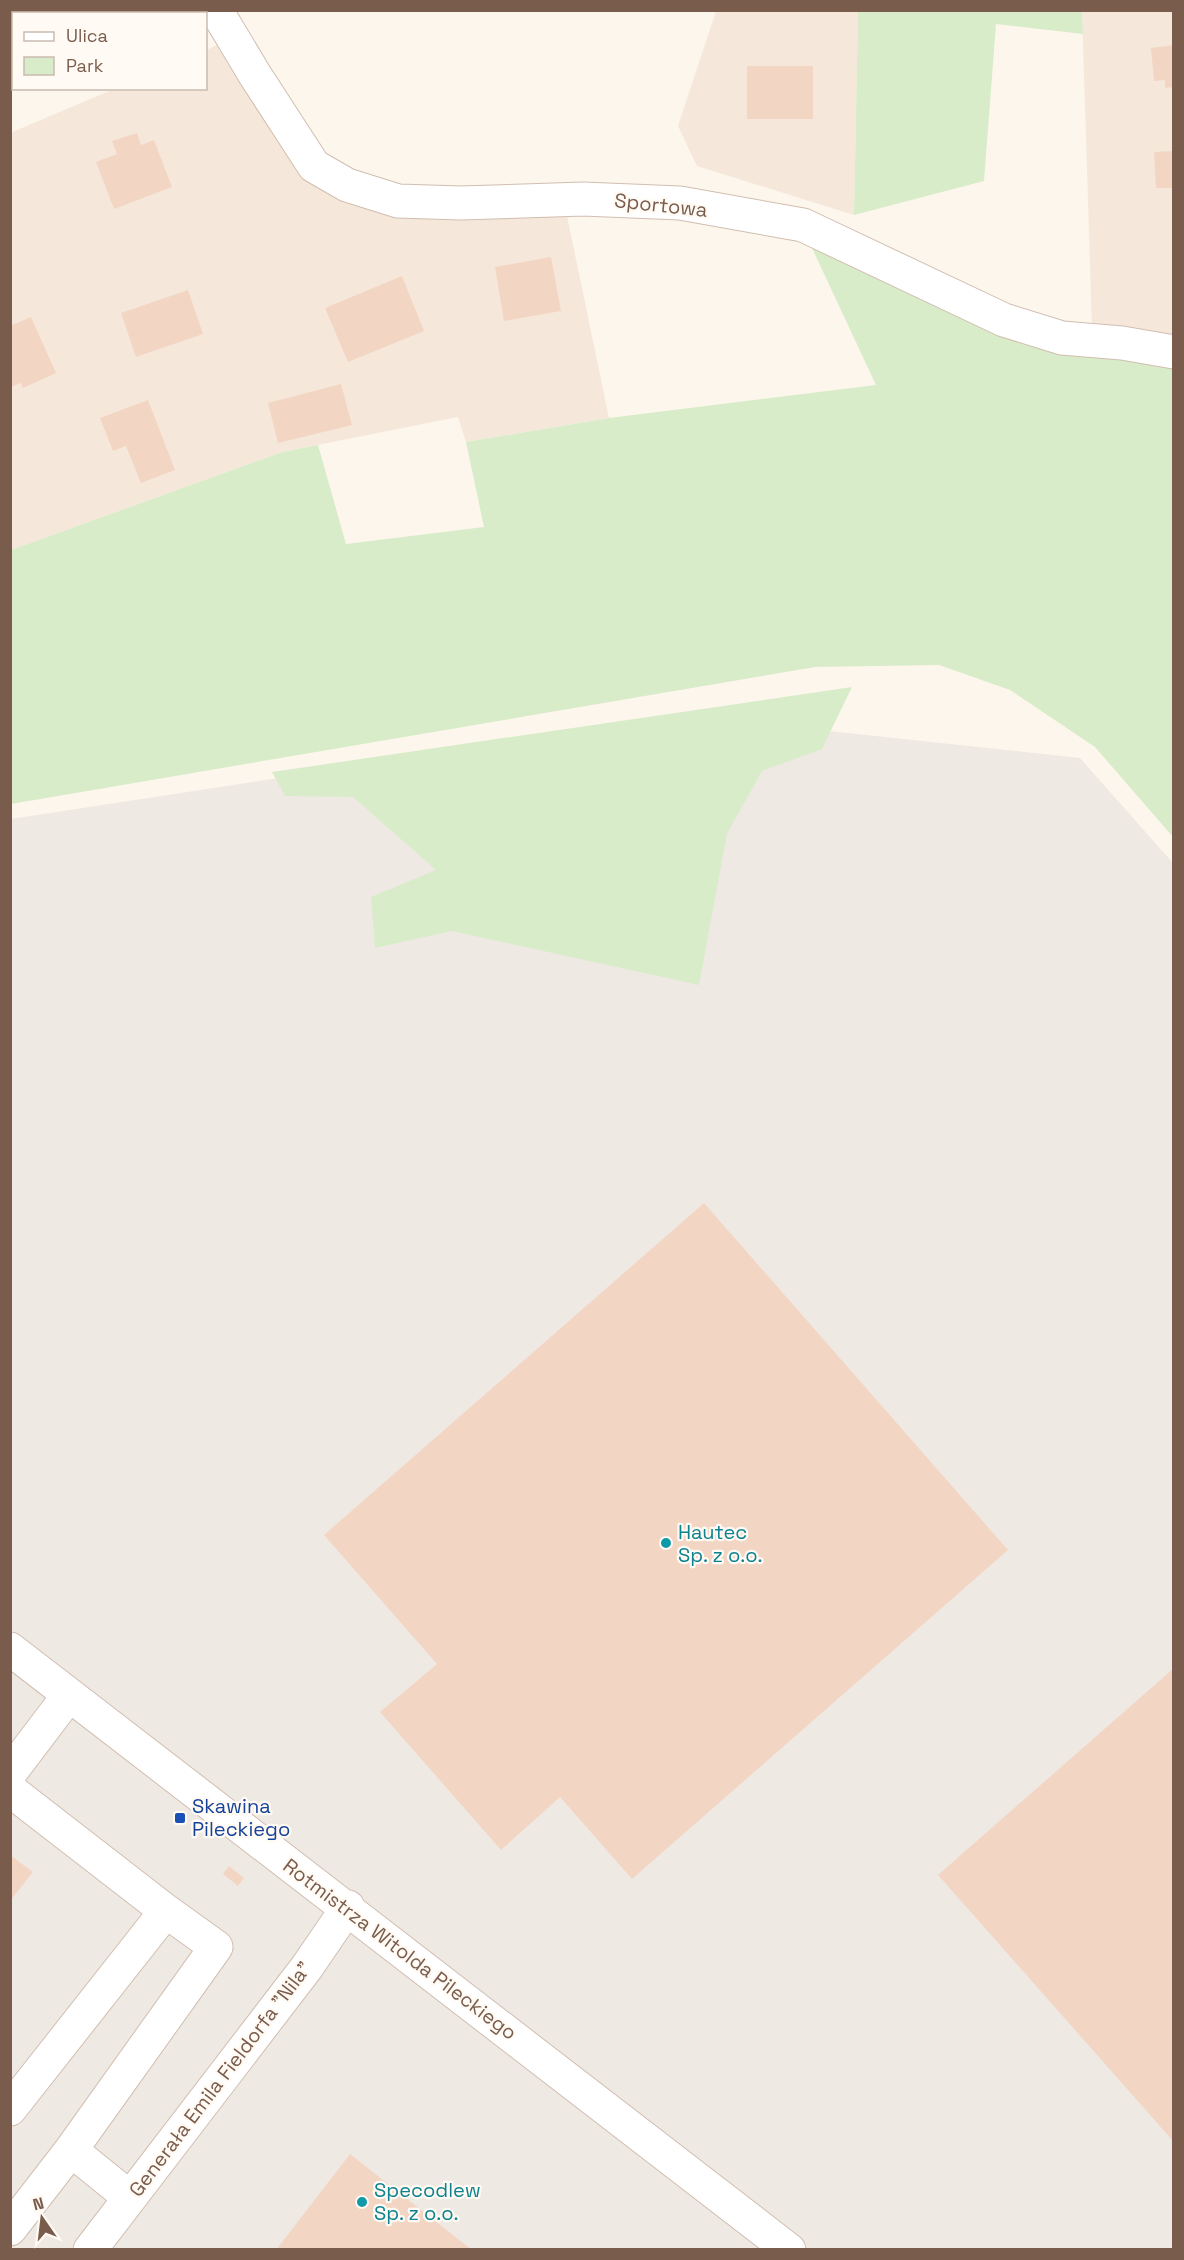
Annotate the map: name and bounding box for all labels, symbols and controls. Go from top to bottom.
legend [12,12,207,90]
text: Ulica [66,24,108,47]
text: Park [66,54,104,77]
street label: Sportowa [613,187,709,223]
place label: Hautec Sp. z o.o. [678,1519,763,1568]
marker: Hautec Sp. z o.o. [659,1536,673,1550]
place label: Skawina Pileckiego [192,1793,290,1842]
marker: Skawina Pileckiego [173,1811,187,1825]
street label: Rotmistrza Witolda Pileckiego [278,1853,522,2045]
street label: Generała Emila Fieldorfa "Nila" [123,1956,317,2202]
place label: Specodlew Sp. z o.o. [374,2177,481,2226]
north arrow [12,2188,72,2248]
text: N [31,2192,46,2215]
marker: Specodlew Sp. z o.o. [355,2195,369,2209]

